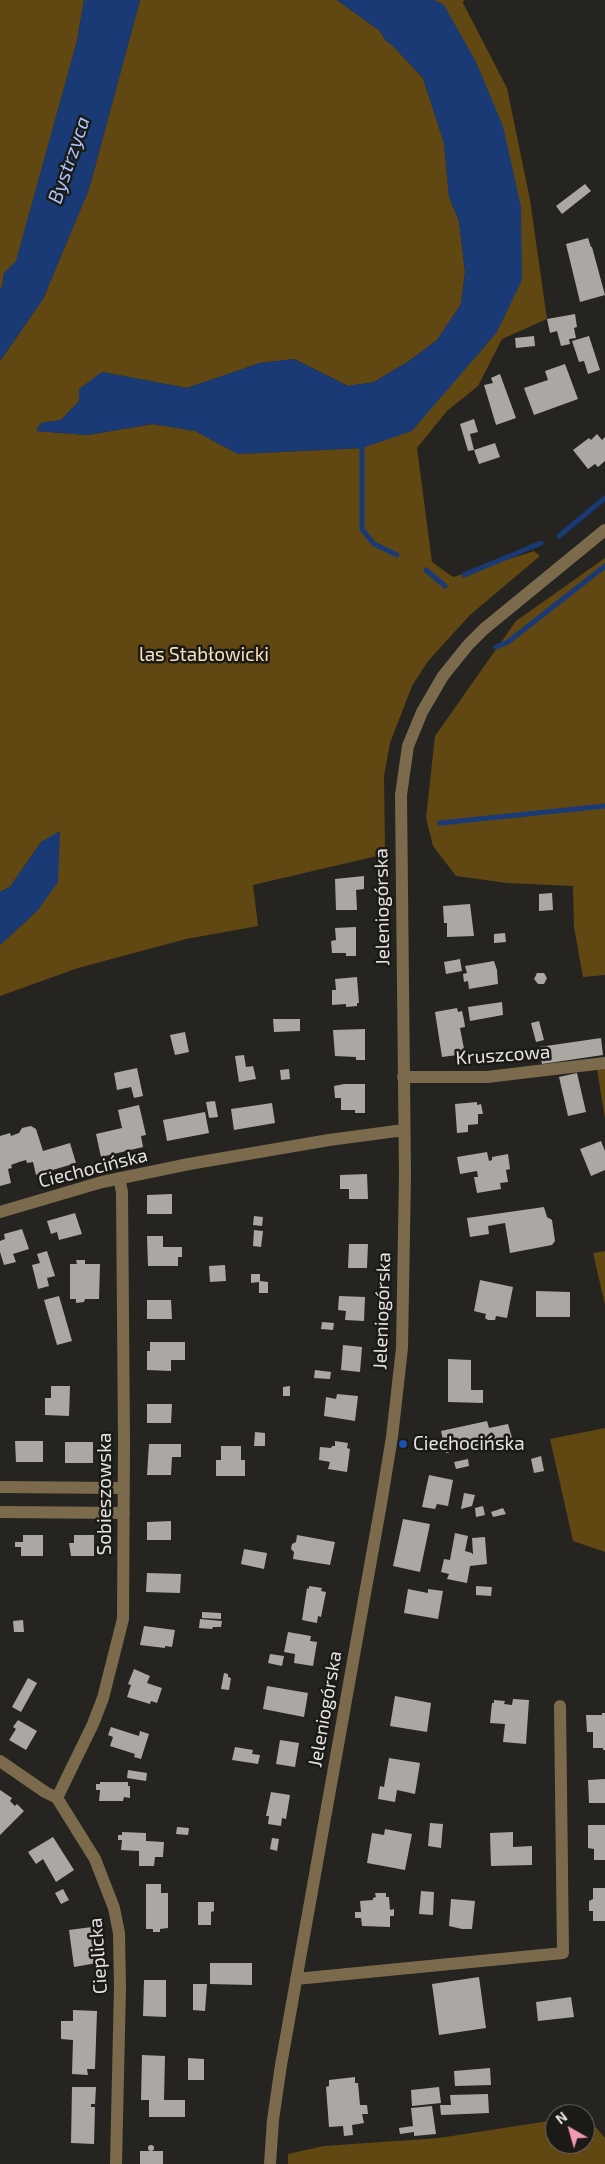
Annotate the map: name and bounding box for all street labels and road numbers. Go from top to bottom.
street label: Jeleniogórska [370,848,394,966]
street label: Kruszcowa [455,1040,551,1070]
street label: Ciechocińska [36,1143,150,1193]
street label: Jeleniogórska [369,1252,395,1370]
street label: Sobieszowska [94,1433,116,1555]
street label: Jeleniogórska [304,1649,346,1769]
street label: Cieplicka [84,1917,112,1995]

